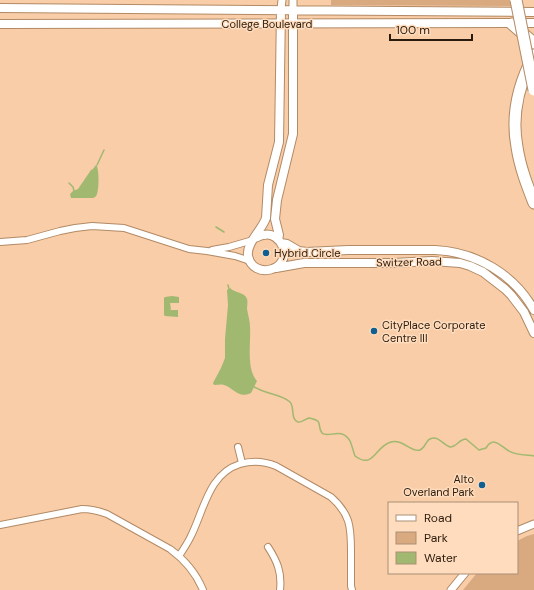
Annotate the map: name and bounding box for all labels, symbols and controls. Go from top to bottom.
scale bar [390,16,472,42]
street label: College Boulevard [222,17,313,31]
text: 100 m [396,22,430,38]
place label: Hybrid Circle [274,246,340,260]
marker: Hybrid Circle [261,248,271,258]
street label: Switzer Road [376,254,442,270]
place label: CityPlace Corporate Centre III [382,318,485,345]
marker: CityPlace Corporate Centre III [369,326,379,336]
place label: Alto Overland Park [403,472,474,499]
marker: Alto Overland Park [477,480,487,490]
legend [388,502,518,574]
text: Road [424,510,452,526]
text: Park [424,530,448,546]
text: Water [424,550,458,566]

